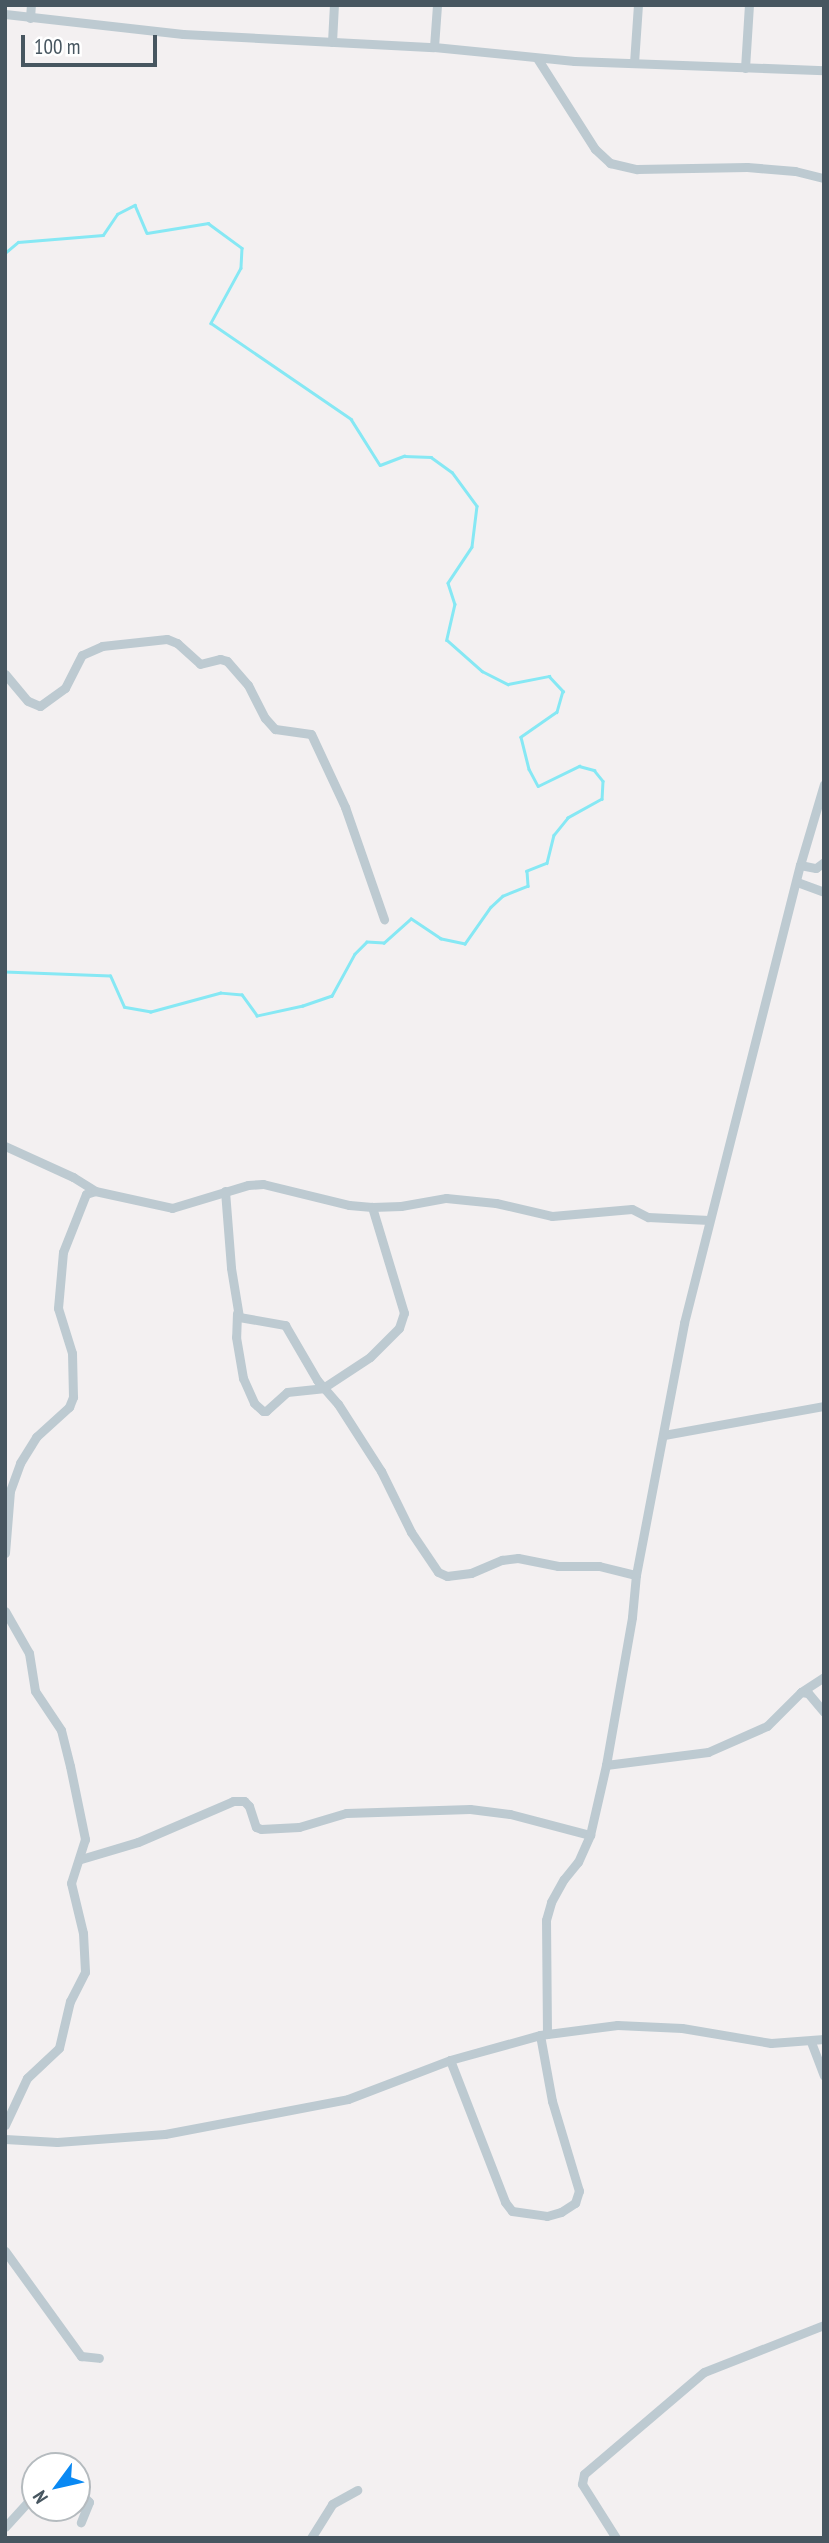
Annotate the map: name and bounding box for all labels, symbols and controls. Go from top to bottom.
scale bar [24,21,161,65]
text: 100 m [34,33,80,60]
north arrow [21,2452,91,2522]
text: N [27,2487,53,2508]

